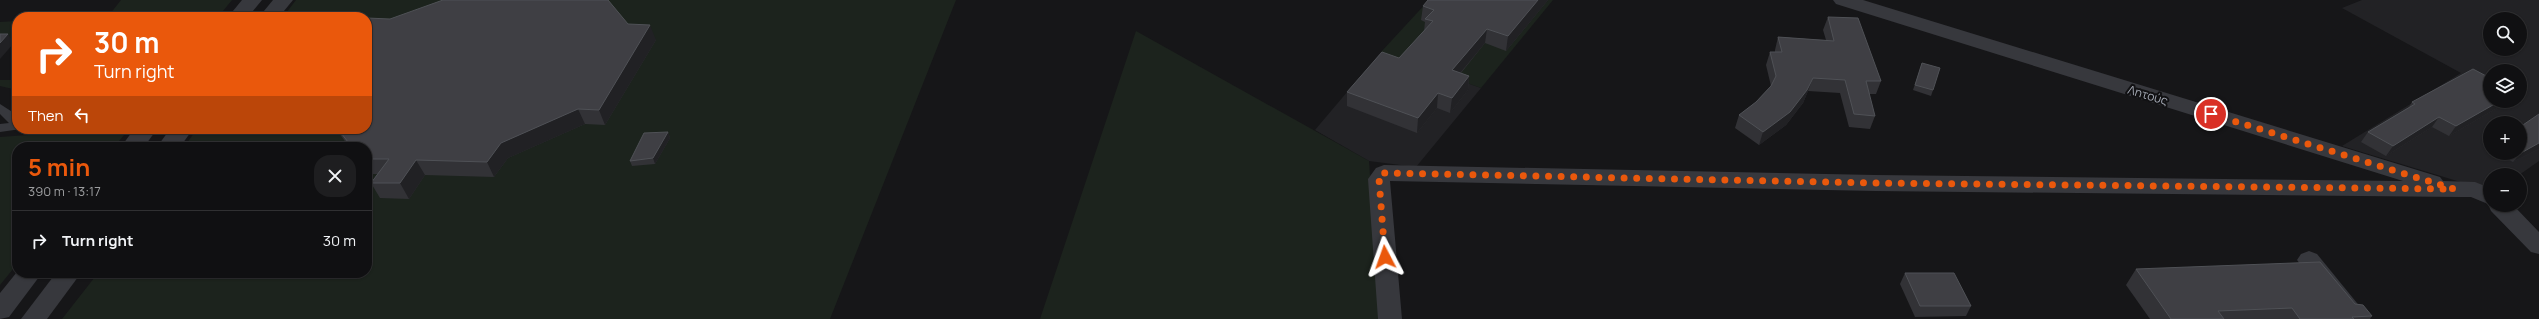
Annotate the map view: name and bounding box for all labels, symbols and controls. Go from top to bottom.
map controls [2483,12,2527,212]
button: search [2483,12,2527,56]
text: 30 m [94,23,159,61]
icon: right [28,28,80,80]
text: Turn right [94,59,175,83]
button: layers [2483,64,2527,108]
street label: Λητούς [2126,81,2170,109]
pin [2194,97,2228,131]
icon: arrive [2200,103,2222,125]
icon: left [71,104,93,126]
text: Then [28,105,63,126]
button: + [2483,116,2527,160]
text: 5 min [28,150,90,183]
button: close [314,155,356,197]
button: − [2483,168,2527,212]
text: 390 m · 13:17 [28,182,101,200]
icon: right [28,230,50,252]
text: Turn right [62,230,133,251]
text: 30 m [323,230,356,251]
position arrow [1364,236,1406,278]

